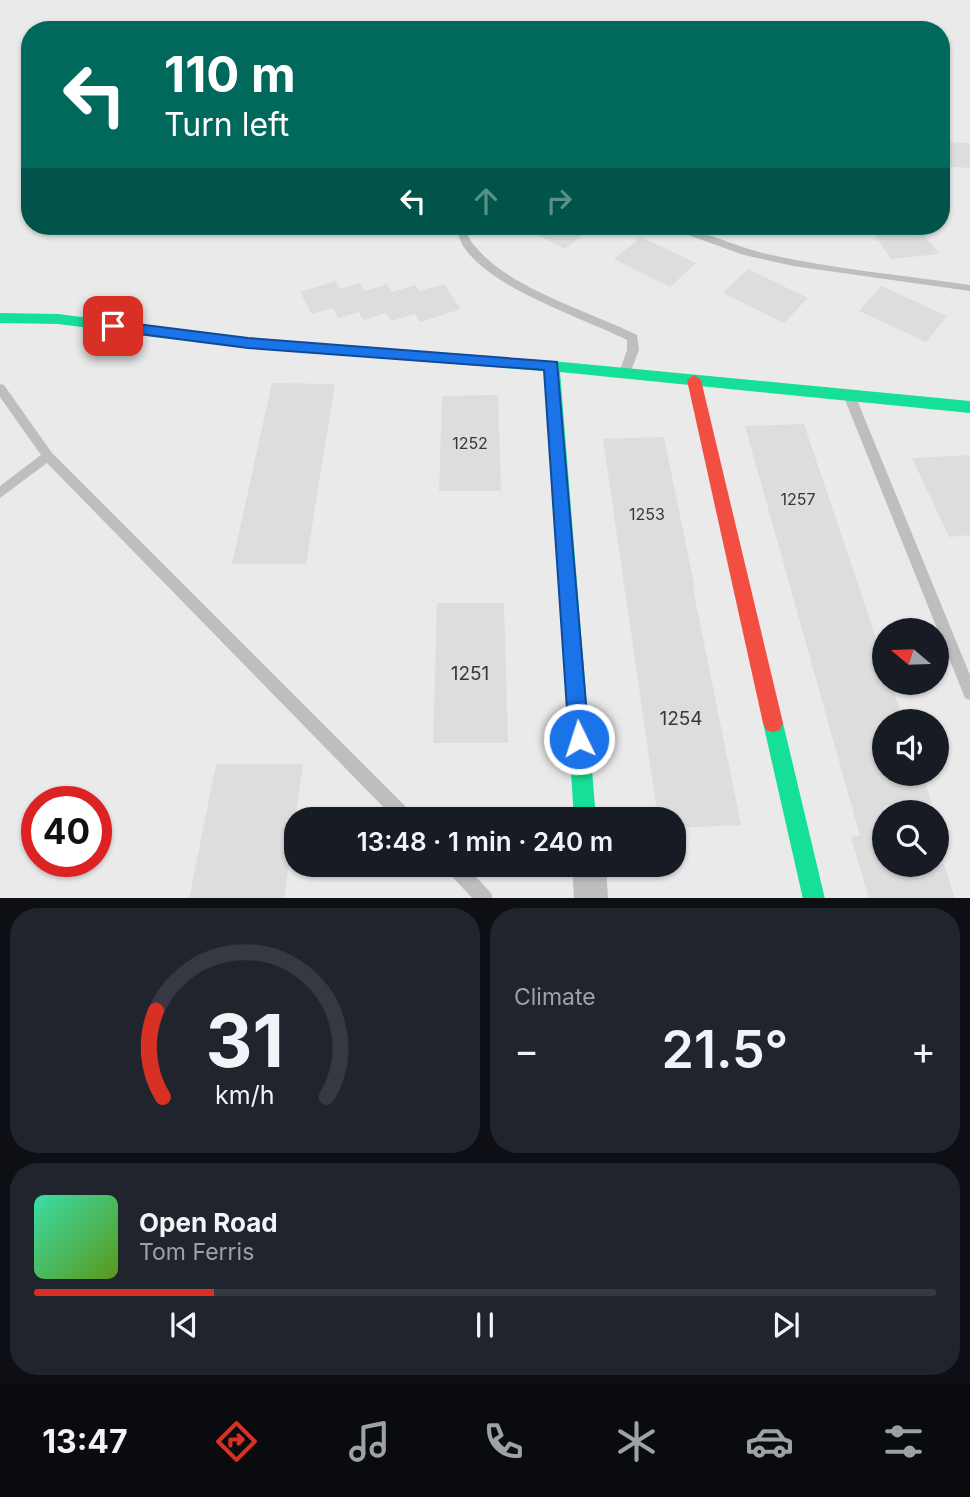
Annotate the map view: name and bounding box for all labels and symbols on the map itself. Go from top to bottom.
pin [83,296,143,356]
house number: 1252 [452,433,488,453]
house number: 1257 [780,489,816,509]
house number: 1253 [629,504,665,524]
north arrow [872,618,948,695]
house number: 1251 [451,662,489,685]
position arrow [542,702,616,776]
house number: 1254 [659,707,703,730]
speed limit sign: 40 [21,786,112,877]

